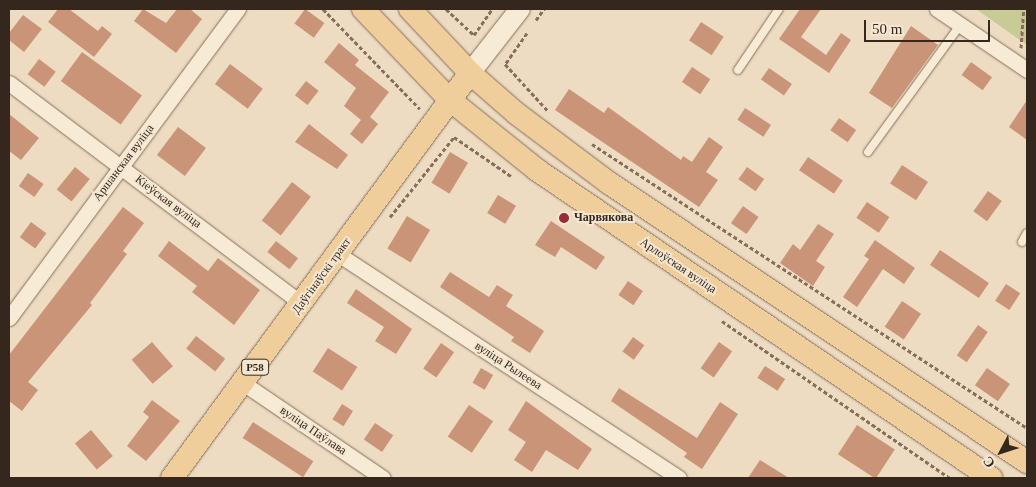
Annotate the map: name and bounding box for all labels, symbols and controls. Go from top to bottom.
scale bar [866,10,992,42]
text: 50 m [872,21,902,37]
street label: Аршанская вуліца [90,122,158,204]
street label: Кіеўская вуліца [132,172,204,232]
place label: Чарвякова [574,211,633,225]
marker: Чарвякова [558,212,570,224]
street label: Даўгінаўскі тракт [290,235,354,317]
street label: Арлоўская вуліца [637,235,719,297]
street label: вуліца Рылеева [472,339,544,393]
road number: Р58 [240,358,270,376]
street label: вуліца Паўлава [277,404,349,458]
north arrow [976,427,1026,477]
text: С [980,453,998,471]

